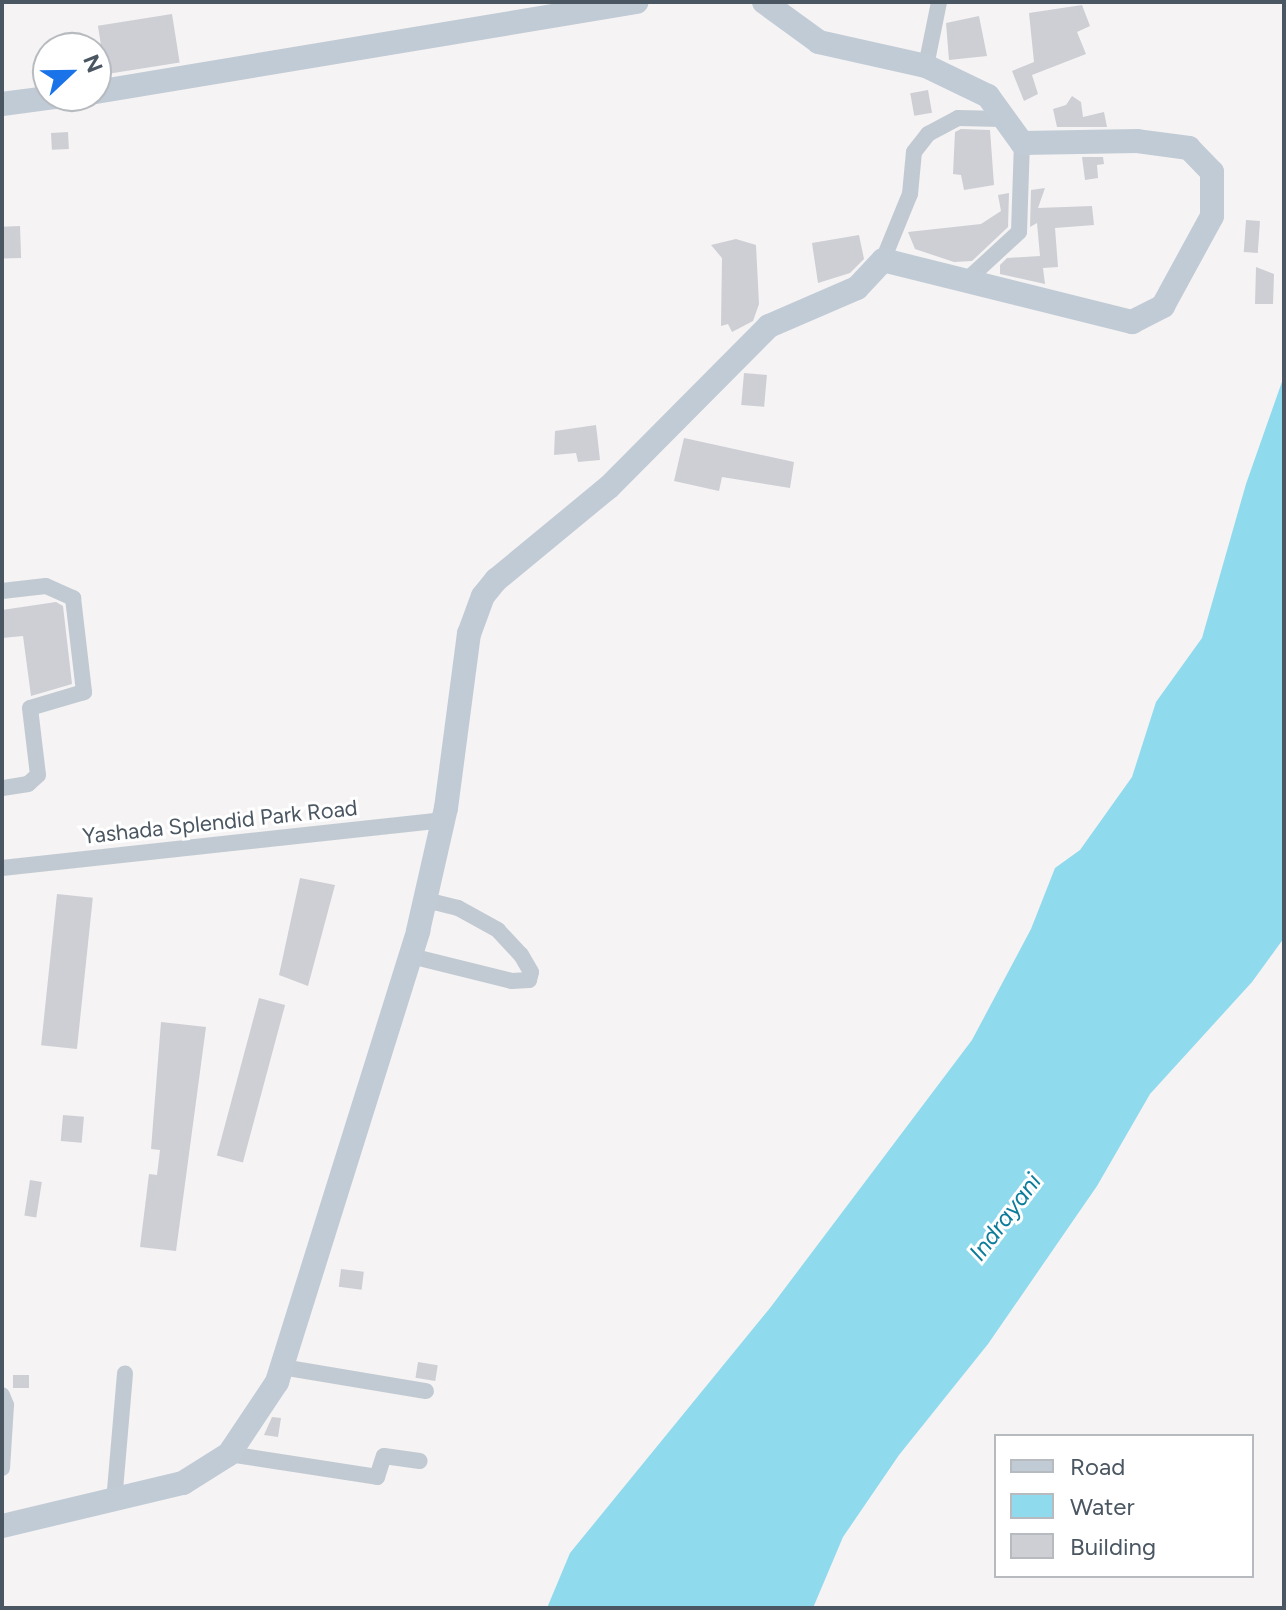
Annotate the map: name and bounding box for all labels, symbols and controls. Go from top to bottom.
north arrow [32,32,112,112]
text: N [77,51,109,77]
street label: Yashada Splendid Park Road [81,794,359,850]
water label: Indrayani [963,1168,1047,1266]
legend [994,1434,1254,1578]
text: Road [1070,1452,1125,1481]
text: Water [1070,1492,1135,1521]
text: Building [1070,1532,1156,1561]

